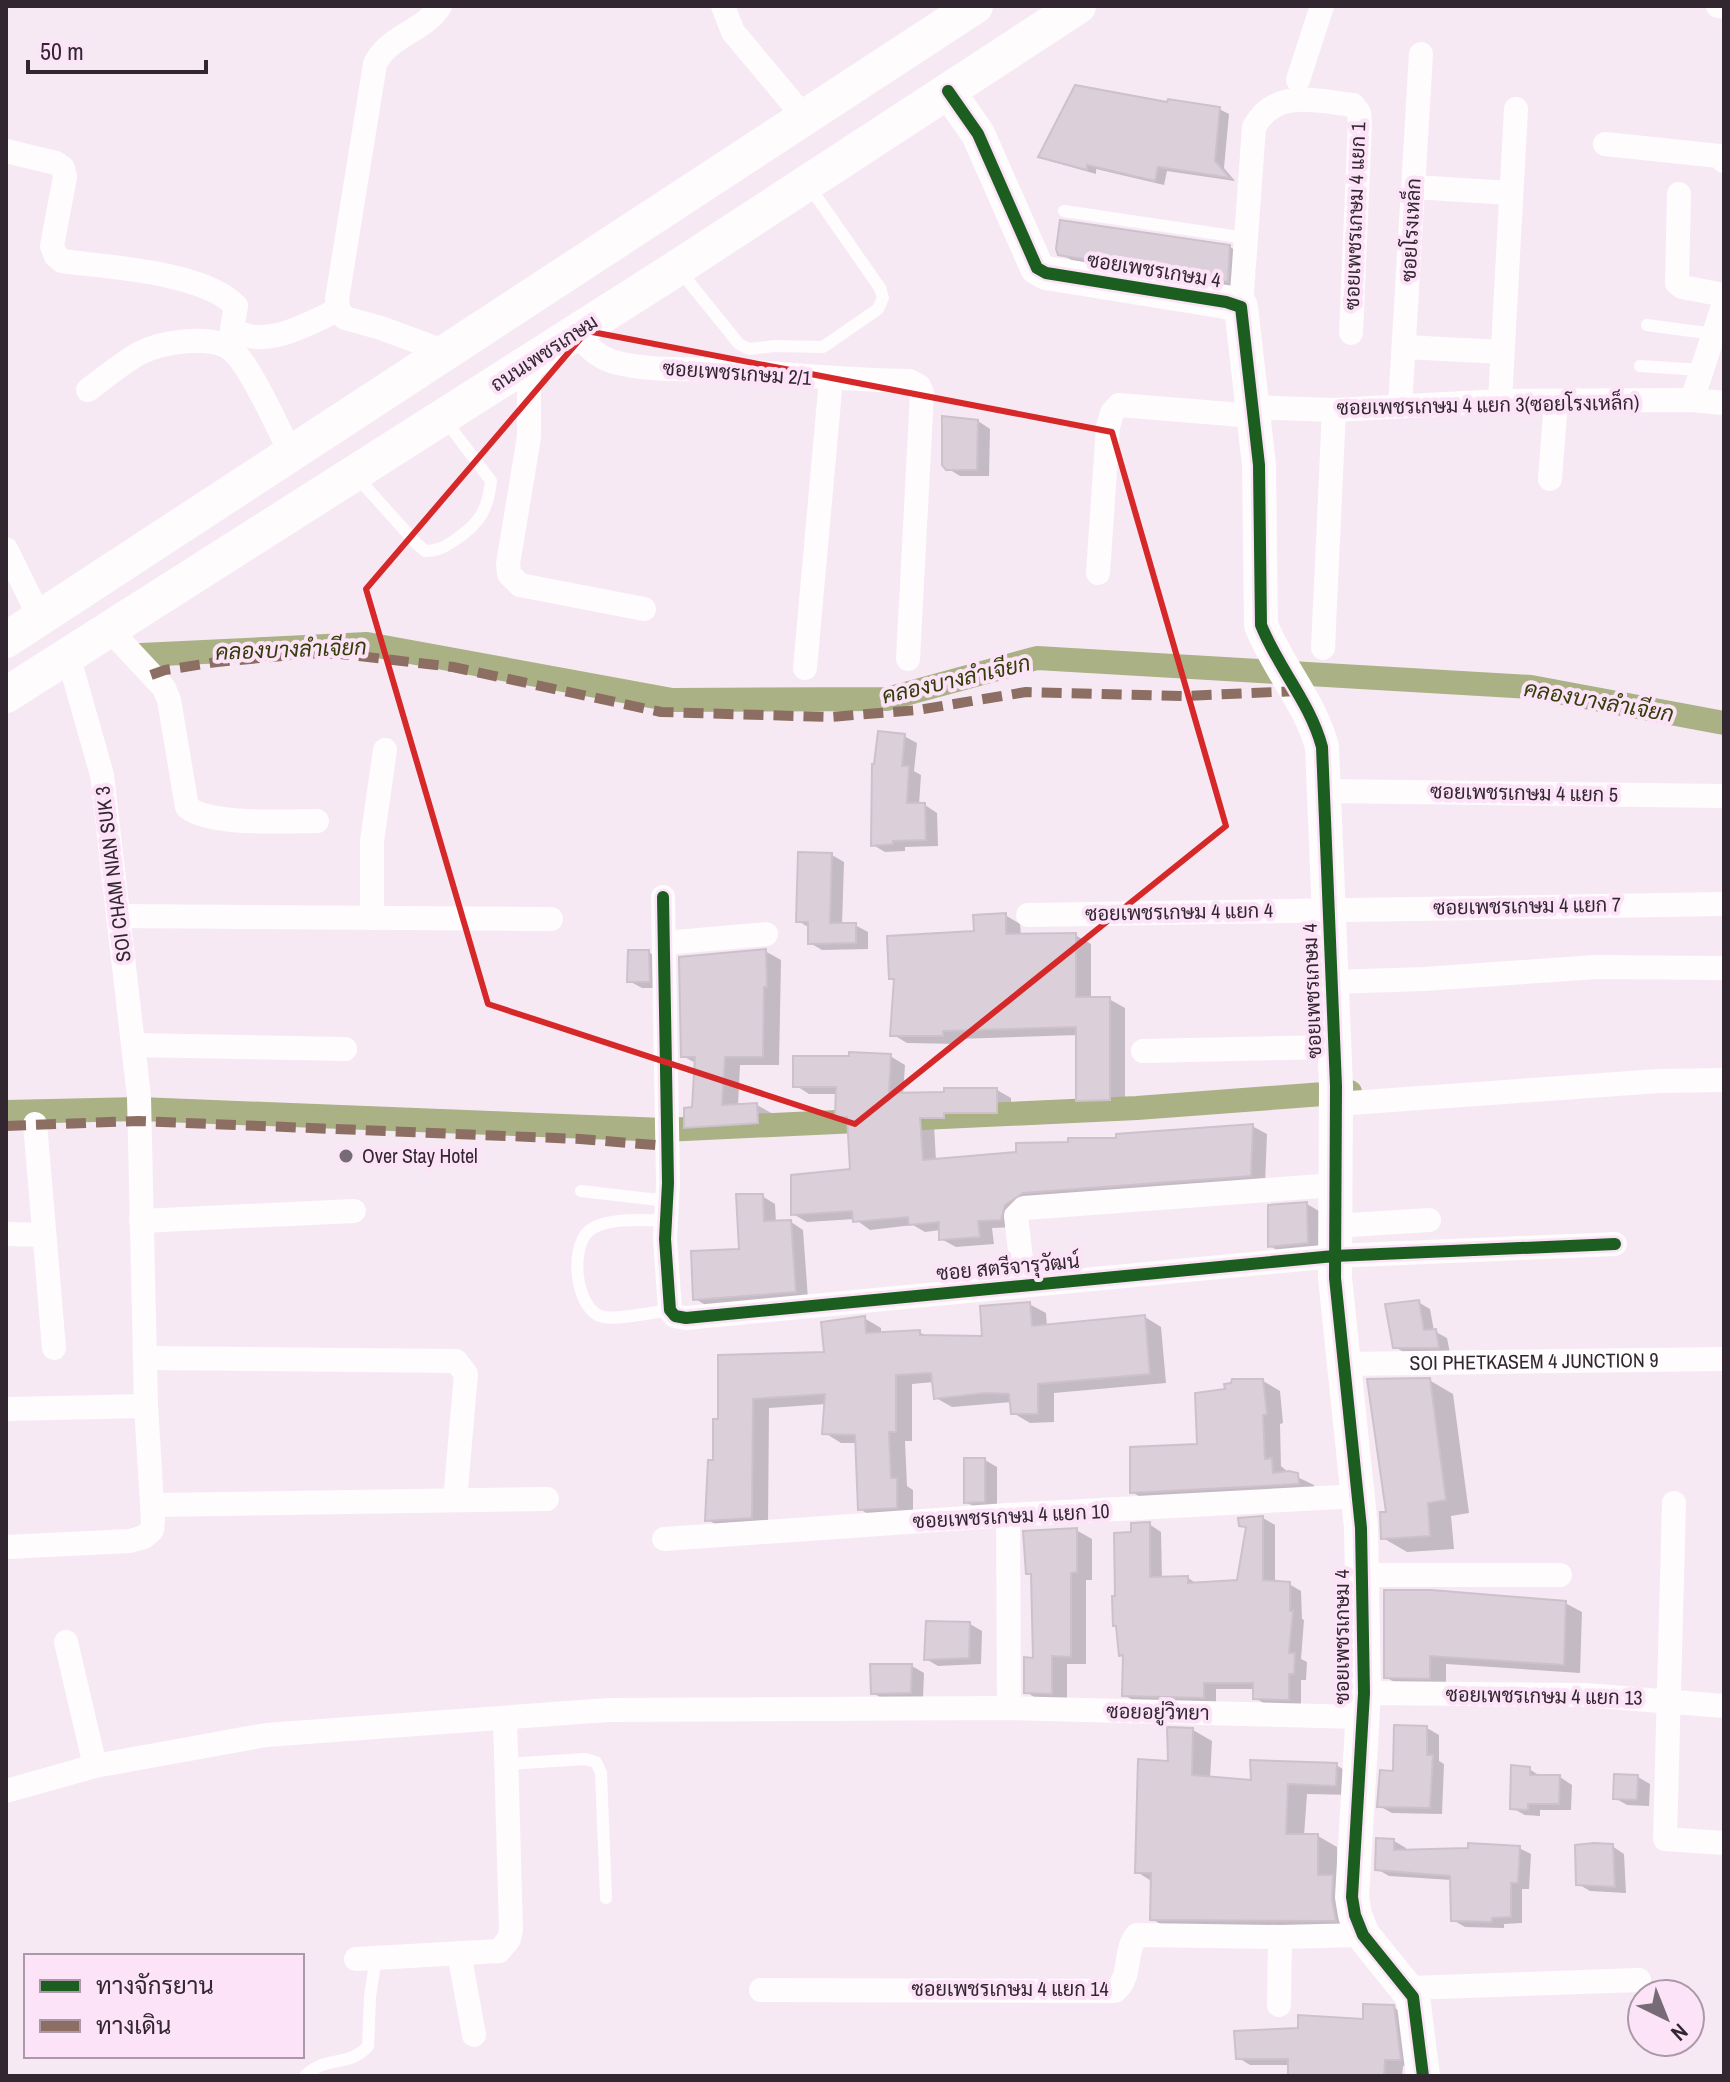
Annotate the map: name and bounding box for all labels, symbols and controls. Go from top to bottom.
scale bar [28,24,206,74]
text: 50 m [40,35,84,67]
street label: ซอยเพชรเกษม 4 แยก 1 [1338,122,1371,310]
street label: ซอยโรงเหล็ก [1393,177,1427,283]
street label: ซอยเพชรเกษม 4 [1085,246,1223,293]
street label: ถนนเพชรเกษม [485,308,603,397]
street label: ซอยเพชรเกษม 2/1 [662,354,812,391]
street label: ซอยเพชรเกษม 4 แยก 3(ซอยโรงเหล็ก) [1336,387,1640,421]
water label: คลองบางลำเจียก [215,631,367,667]
water label: คลองบางลำเจียก [879,647,1033,711]
water label: คลองบางลำเจียก [1522,673,1676,729]
street label: ซอยเพชรเกษม 4 แยก 5 [1430,777,1618,808]
street label: SOI CHAM NIAN SUK 3 [88,785,137,963]
street label: ซอยเพชรเกษม 4 แยก 7 [1433,890,1621,921]
street label: ซอยเพชรเกษม 4 แยก 4 [1085,896,1273,927]
street label: ซอยเพชรเกษม 4 [1296,923,1327,1059]
place label: Over Stay Hotel [362,1142,478,1169]
marker: Over Stay Hotel [337,1147,355,1165]
street label: ซอย สตรีจารุวัฒน์ [935,1247,1081,1287]
street label: SOI PHETKASEM 4 JUNCTION 9 [1409,1346,1659,1376]
street label: ซอยเพชรเกษม 4 แยก 10 [912,1497,1110,1534]
street label: ซอยเพชรเกษม 4 [1328,1569,1355,1705]
street label: ซอยเพชรเกษม 4 แยก 13 [1445,1680,1643,1711]
street label: ซอยอยู่วิทยา [1106,1697,1210,1728]
legend [24,1954,304,2058]
text: ทางจักรยาน [96,1969,214,2001]
street label: ซอยเพชรเกษม 4 แยก 14 [911,1975,1109,2002]
north arrow [1626,1978,1706,2058]
text: ทางเดิน [96,2009,171,2041]
text: N [1665,2017,1695,2048]

